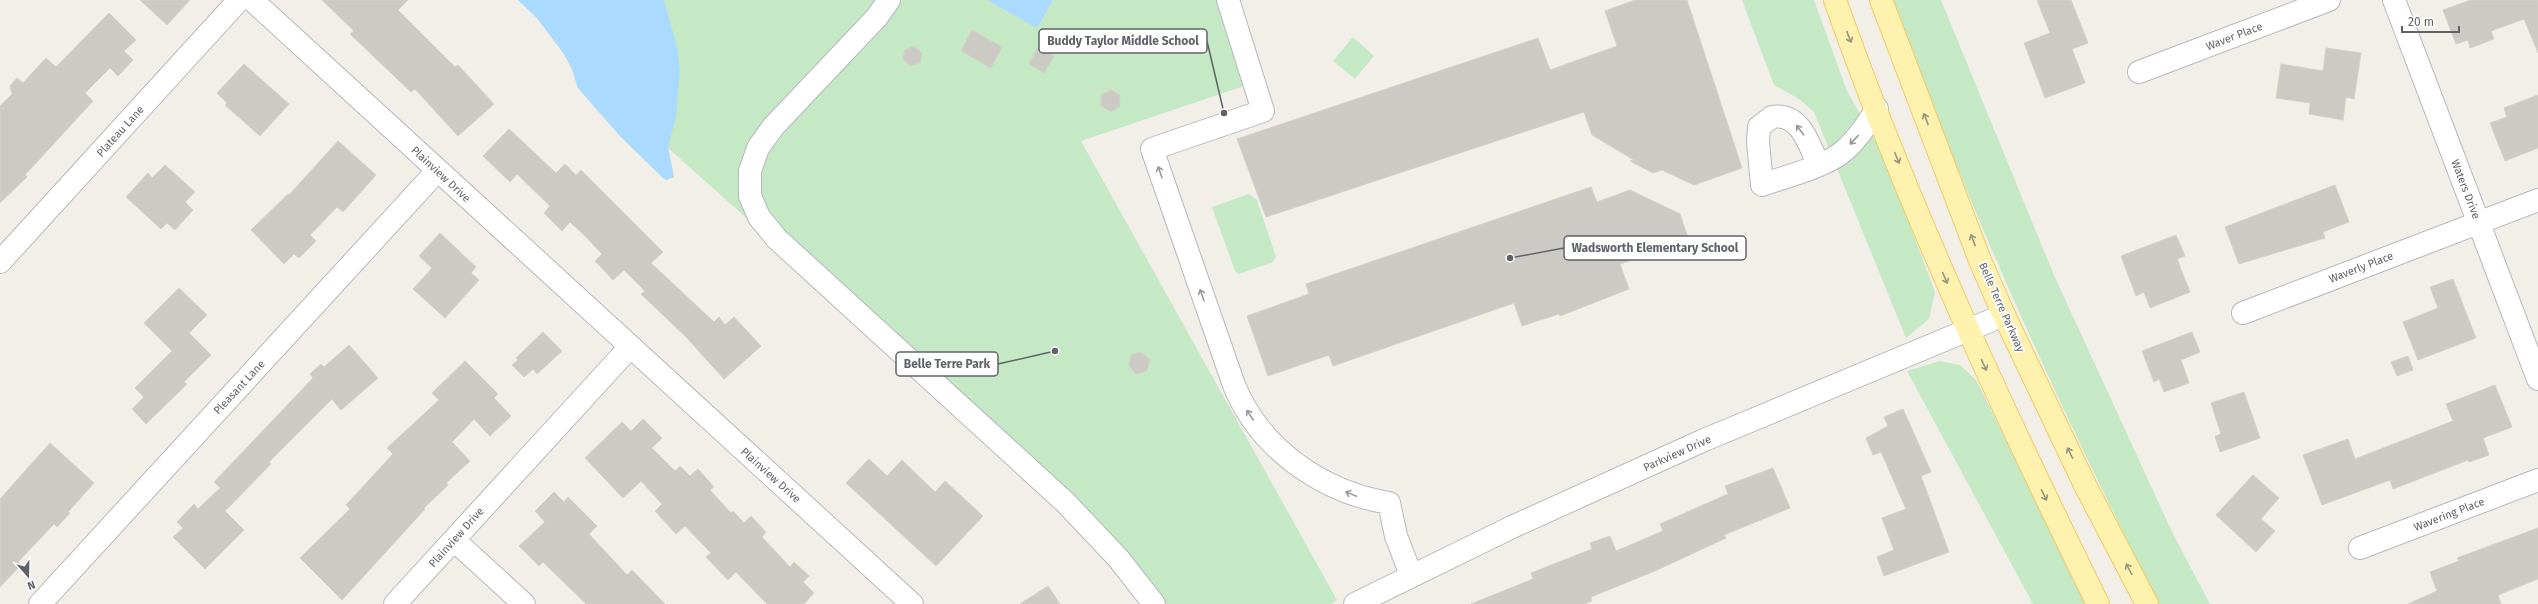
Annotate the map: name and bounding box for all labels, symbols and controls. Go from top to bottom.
scale bar [2402,8,2459,34]
text: 20 m [2408,15,2434,29]
street label: Waver Place [2204,20,2264,53]
callout: Buddy Taylor Middle School [1039,29,1207,53]
one-way arrow [1845,30,1853,42]
text: Buddy Taylor Middle School [1047,34,1199,48]
street label: Plateau Lane [94,103,147,160]
one-way arrow [1922,113,1930,125]
one-way arrow [1796,124,1805,135]
one-way arrow [1849,135,1859,145]
street label: Plainview Drive [408,144,473,205]
one-way arrow [1893,151,1901,163]
street label: Waters Drive [2448,158,2483,221]
one-way arrow [1155,167,1163,179]
one-way arrow [1968,234,1976,246]
callout: Wadsworth Elementary School [1564,236,1746,260]
text: Wadsworth Elementary School [1572,241,1739,255]
street label: Waverly Place [2327,249,2395,286]
street label: Belle Terre Parkway [1976,260,2027,355]
one-way arrow [1942,272,1949,284]
one-way arrow [1198,289,1206,301]
callout: Belle Terre Park [896,352,998,376]
text: Belle Terre Park [904,357,991,371]
street label: Pleasant Lane [211,358,268,417]
one-way arrow [1981,359,1988,371]
one-way arrow [1246,409,1254,421]
street label: Parkview Drive [1641,433,1713,474]
street label: Plainview Drive [738,445,803,506]
one-way arrow [2066,448,2073,460]
one-way arrow [2041,489,2048,501]
one-way arrow [1345,490,1357,498]
street label: Wavering Place [2412,495,2486,534]
street label: Plainview Drive [426,505,487,570]
north arrow [8,556,48,596]
one-way arrow [2125,564,2132,576]
text: N [26,578,37,592]

